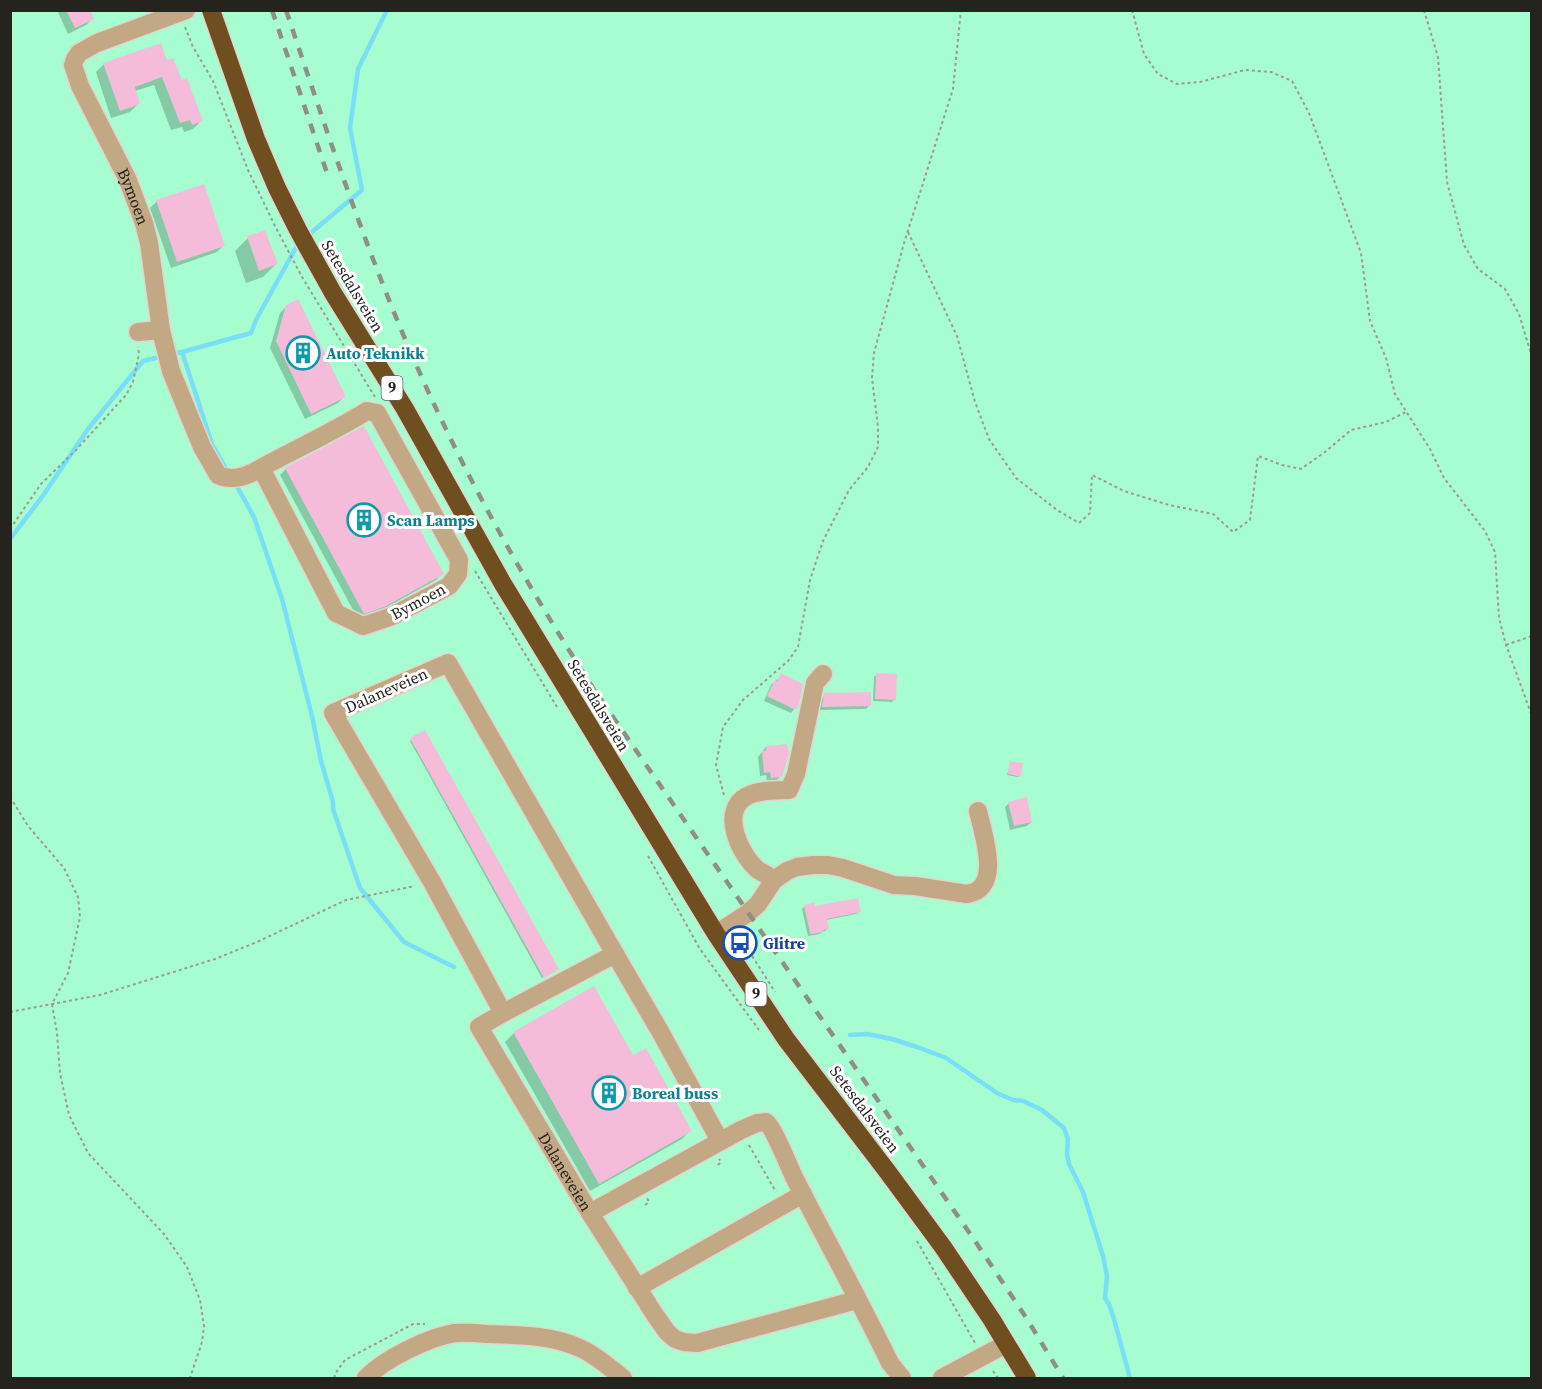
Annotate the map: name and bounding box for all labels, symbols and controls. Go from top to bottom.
street label: Bymoen [113,164,155,228]
street label: Setesdalsveien [317,236,389,336]
building icon: Auto Teknikk [285,335,321,371]
place label: Auto Teknikk [326,342,425,364]
road number: 9 [382,376,402,400]
building icon: Scan Lamps [346,502,382,538]
place label: Scan Lamps [387,509,475,531]
street label: Bymoen [387,577,450,625]
street label: Setesdalsveien [563,655,635,755]
street label: Dalaneveien [341,662,431,718]
bus stop icon: Glitre [722,925,758,961]
place label: Glitre [763,932,805,954]
road number: 9 [746,982,766,1006]
street label: Setesdalsveien [825,1061,905,1157]
building icon: Boreal buss [591,1075,627,1111]
place label: Boreal buss [632,1082,718,1104]
street label: Dalaneveien [533,1128,598,1216]

